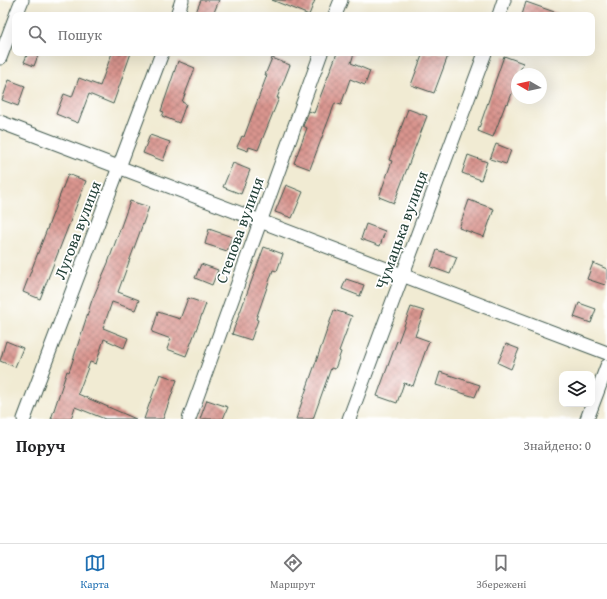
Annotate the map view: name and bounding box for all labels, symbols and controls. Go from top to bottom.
search box [12,12,595,56]
icon: search [26,23,48,45]
text: Пошук [58,24,102,45]
north arrow [511,68,547,104]
street label: Чумацька вулиця [368,167,434,293]
street label: Степова вулиця [209,173,269,287]
street label: Лугова вулиця [47,177,107,283]
map controls [559,371,595,407]
button: layers [559,371,595,407]
text: Поруч [16,433,65,458]
text: Знайдено: 0 [523,436,591,455]
tab: Карта [81,552,109,592]
tab: Маршрут [270,552,315,592]
tab: Збережені [476,552,526,592]

